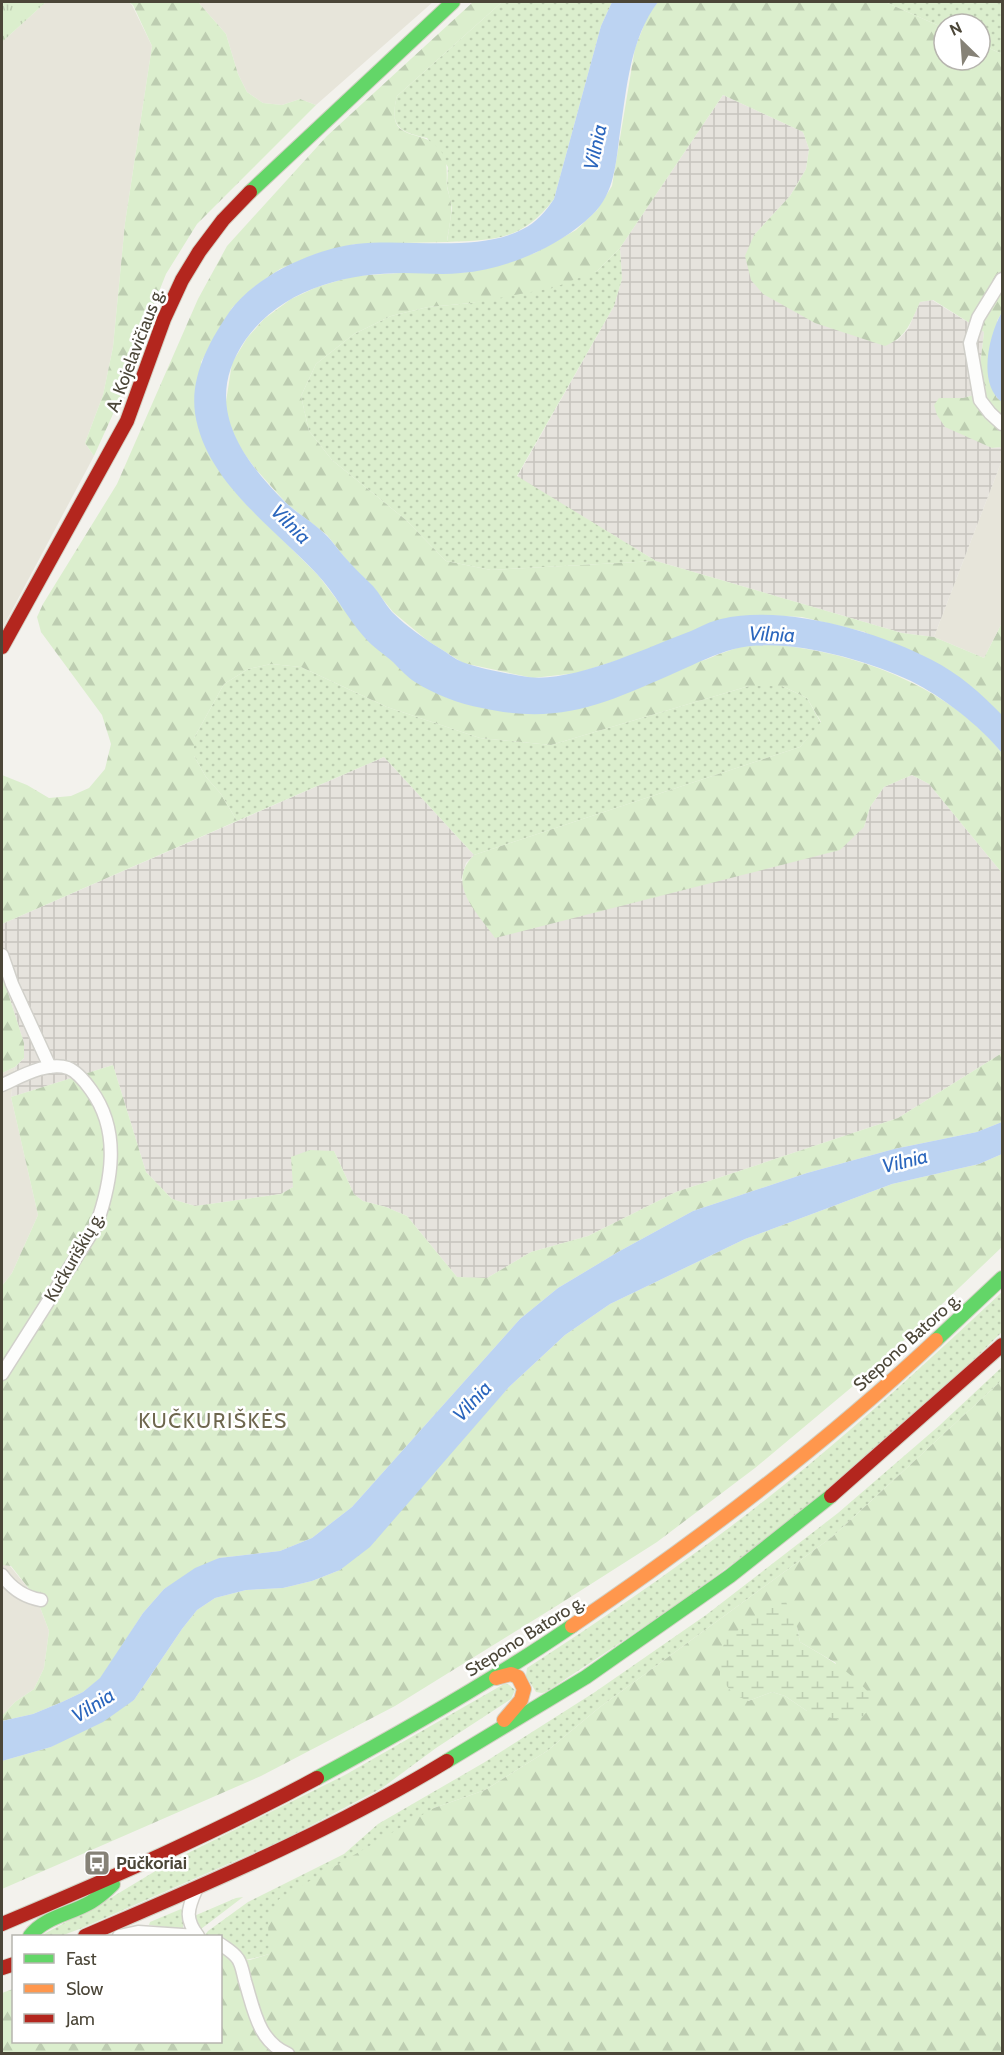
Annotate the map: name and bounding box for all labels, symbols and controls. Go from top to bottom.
north arrow [932,12,992,72]
text: N [947,18,965,40]
water label: Vilnia [578,122,612,172]
street label: A. Kojelavičiaus g. [101,285,169,415]
water label: Vilnia [266,499,316,549]
water label: Vilnia [749,621,795,647]
water label: Vilnia [880,1144,930,1178]
street label: Kučkuriškių g. [40,1208,108,1306]
street label: Stepono Batoro g. [849,1288,965,1396]
water label: Vilnia [447,1376,497,1426]
district label: KUČKURIŠKĖS [138,1408,288,1433]
street label: Stepono Batoro g. [461,1590,589,1682]
water label: Vilnia [67,1683,119,1727]
bus stop icon: Pūčkoriai [82,1848,112,1878]
place label: Pūčkoriai [116,1852,187,1874]
legend [12,1935,222,2043]
text: Fast [66,1948,97,1970]
text: Slow [66,1978,103,2000]
text: Jam [65,2008,95,2030]

